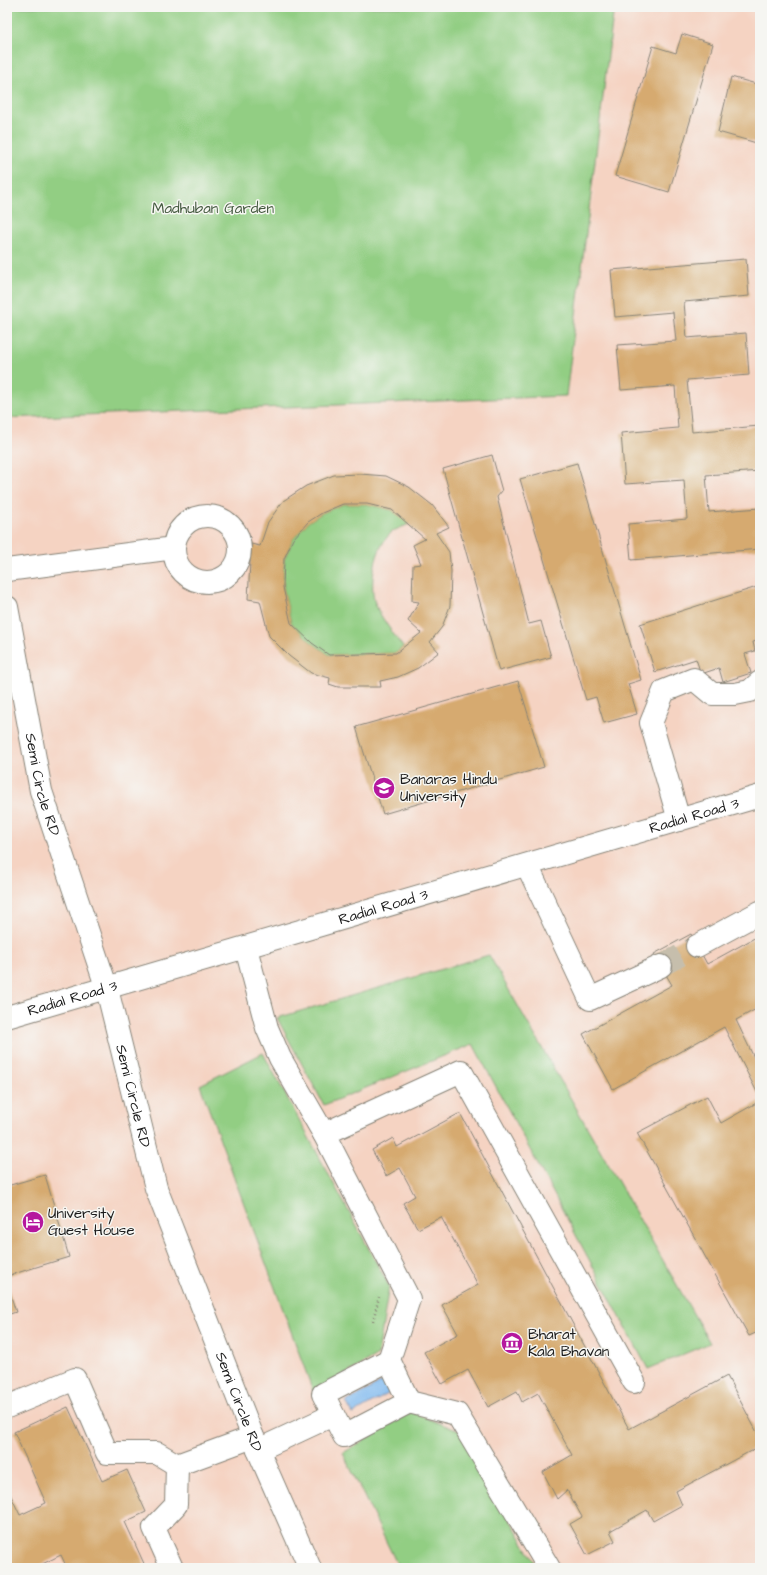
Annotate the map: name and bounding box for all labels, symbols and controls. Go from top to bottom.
park label: Madhuban Garden [152,198,274,219]
street label: Semi Circle RD [19,731,65,839]
place label: Banaras Hindu University [400,769,497,808]
school or university icon: Banaras Hindu University [371,775,397,801]
street label: Radial Road 3 [647,793,742,839]
street label: Radial Road 3 [336,884,431,930]
street label: Radial Road 3 [25,975,120,1021]
street label: Semi Circle RD [110,1042,156,1150]
place label: University Guest House [48,1203,135,1241]
hotel icon: University Guest House [20,1209,46,1235]
place label: Bharat Kala Bhavan [528,1324,610,1362]
museum icon: Bharat Kala Bhavan [499,1330,525,1356]
street label: Semi Circle RD [210,1349,268,1455]

